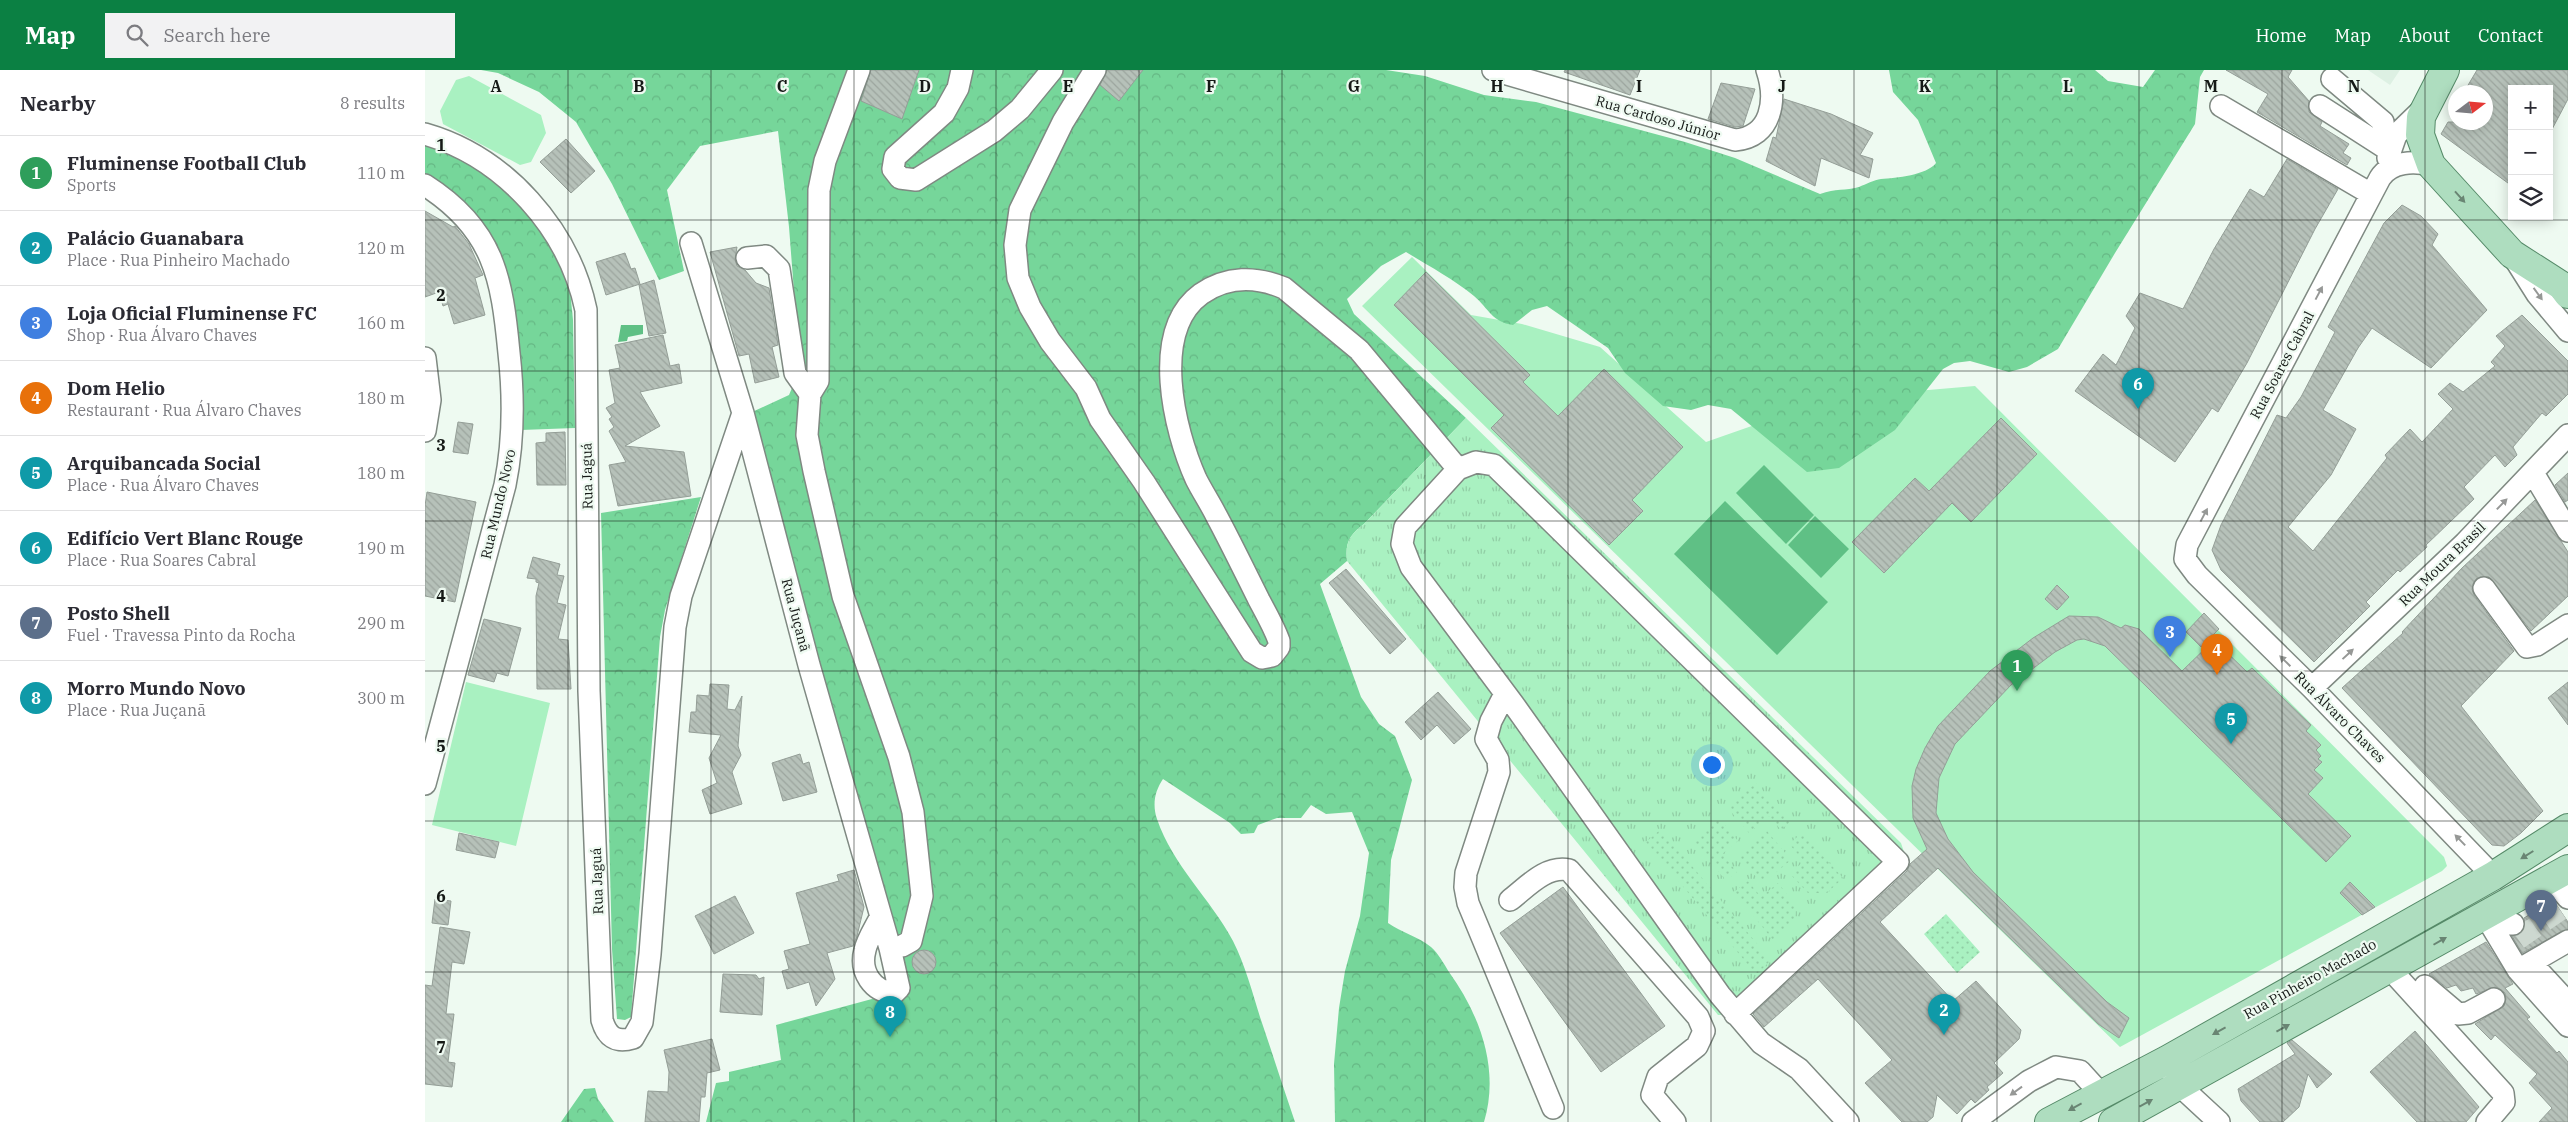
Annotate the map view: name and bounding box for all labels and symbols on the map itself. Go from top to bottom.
text: A [490,76,502,96]
text: B [633,76,645,96]
text: C [777,76,787,96]
text: D [919,76,931,96]
text: E [1063,76,1073,96]
text: F [1206,76,1216,96]
text: G [1348,76,1360,96]
text: H [1491,76,1504,96]
text: I [1636,76,1642,96]
text: J [1778,76,1786,96]
text: K [1919,76,1932,96]
text: L [2063,76,2073,96]
text: M [2204,76,2218,96]
text: N [2348,76,2360,96]
north arrow [2448,85,2493,130]
street label: Rua Cardoso Júnior [1594,92,1723,145]
text: 1 [436,135,446,155]
one-way arrow [2454,190,2466,202]
text: 2 [436,285,446,305]
one-way arrow [2315,286,2323,300]
one-way arrow [2532,287,2543,300]
street label: Rua Soares Cabral [2246,308,2318,422]
pin: 6 [2122,368,2154,409]
text: 3 [436,435,446,455]
street label: Rua Jaguá [577,442,597,510]
street label: Rua Mundo Novo [477,447,519,561]
one-way arrow [2496,499,2508,511]
one-way arrow [2199,508,2208,521]
street label: Rua Moura Brasil [2395,518,2489,610]
street label: Rua Juçanã [778,576,815,654]
text: 4 [436,586,446,606]
pin: 3 [2154,616,2186,657]
pin: 4 [2201,634,2233,675]
one-way arrow [2341,648,2353,660]
pin: 1 [2001,650,2033,691]
one-way arrow [2280,655,2292,667]
street label: Rua Álvaro Chaves [2291,667,2390,767]
pin: 5 [2215,703,2247,744]
text: 5 [436,736,446,756]
your location [1699,752,1725,778]
one-way arrow [2454,834,2466,846]
street label: Rua Jaguá [587,847,607,915]
one-way arrow [2520,850,2534,859]
text: 6 [436,886,446,906]
pin: 7 [2525,890,2557,931]
street label: Rua Pinheiro Machado [2241,935,2380,1023]
one-way arrow [2434,936,2447,945]
pin: 2 [1928,994,1960,1035]
pin: 8 [874,996,906,1037]
one-way arrow [2275,1024,2290,1032]
one-way arrow [2212,1026,2225,1035]
text: 7 [436,1037,446,1057]
one-way arrow [2009,1086,2023,1096]
one-way arrow [2139,1099,2152,1108]
one-way arrow [2068,1103,2083,1111]

